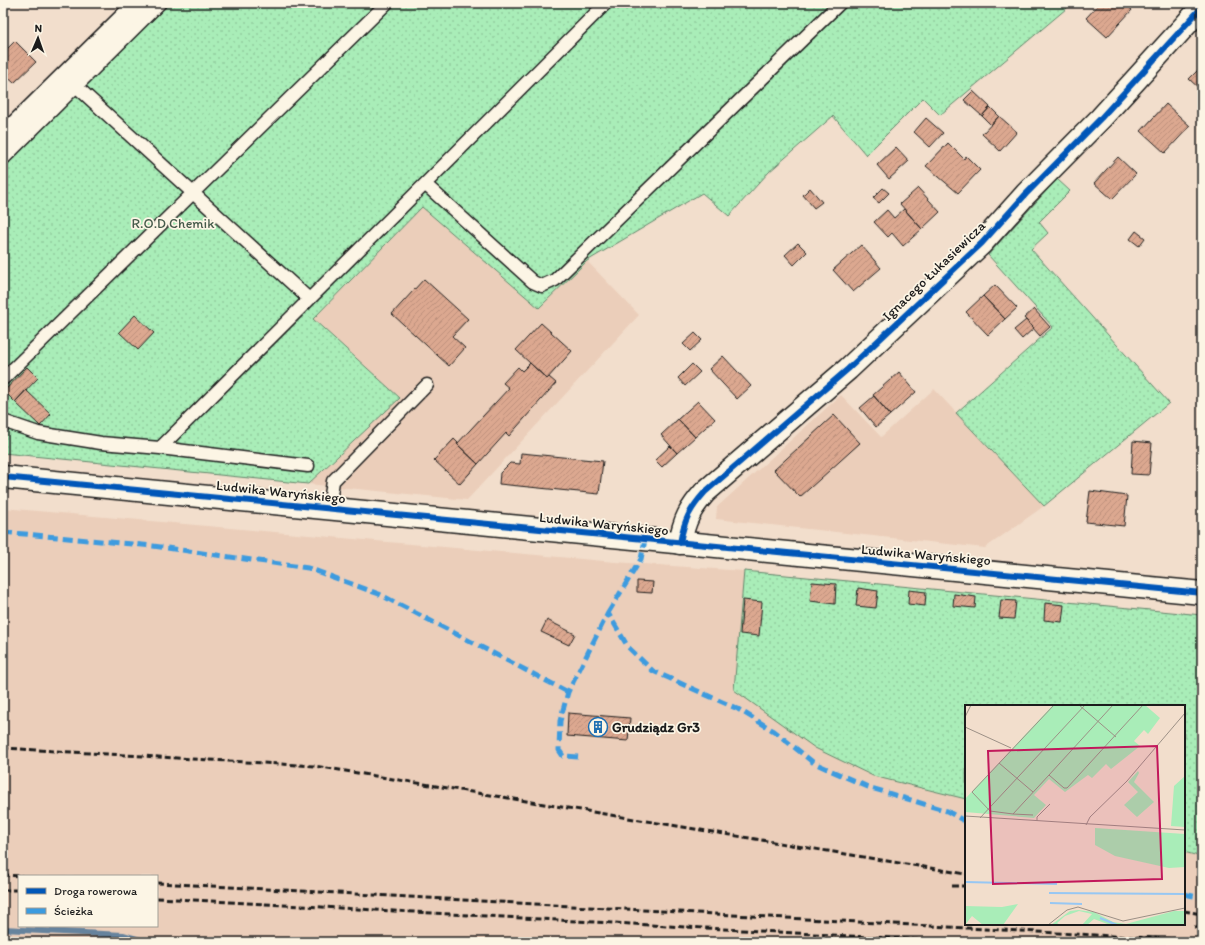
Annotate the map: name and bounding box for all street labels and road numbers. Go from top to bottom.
street label: Ignacego Łukasiewicza [879,217,990,325]
street label: Ludwika Waryńskiego [215,477,347,507]
street label: Ludwika Waryńskiego [538,509,670,539]
street label: Ludwika Waryńskiego [860,541,992,569]

